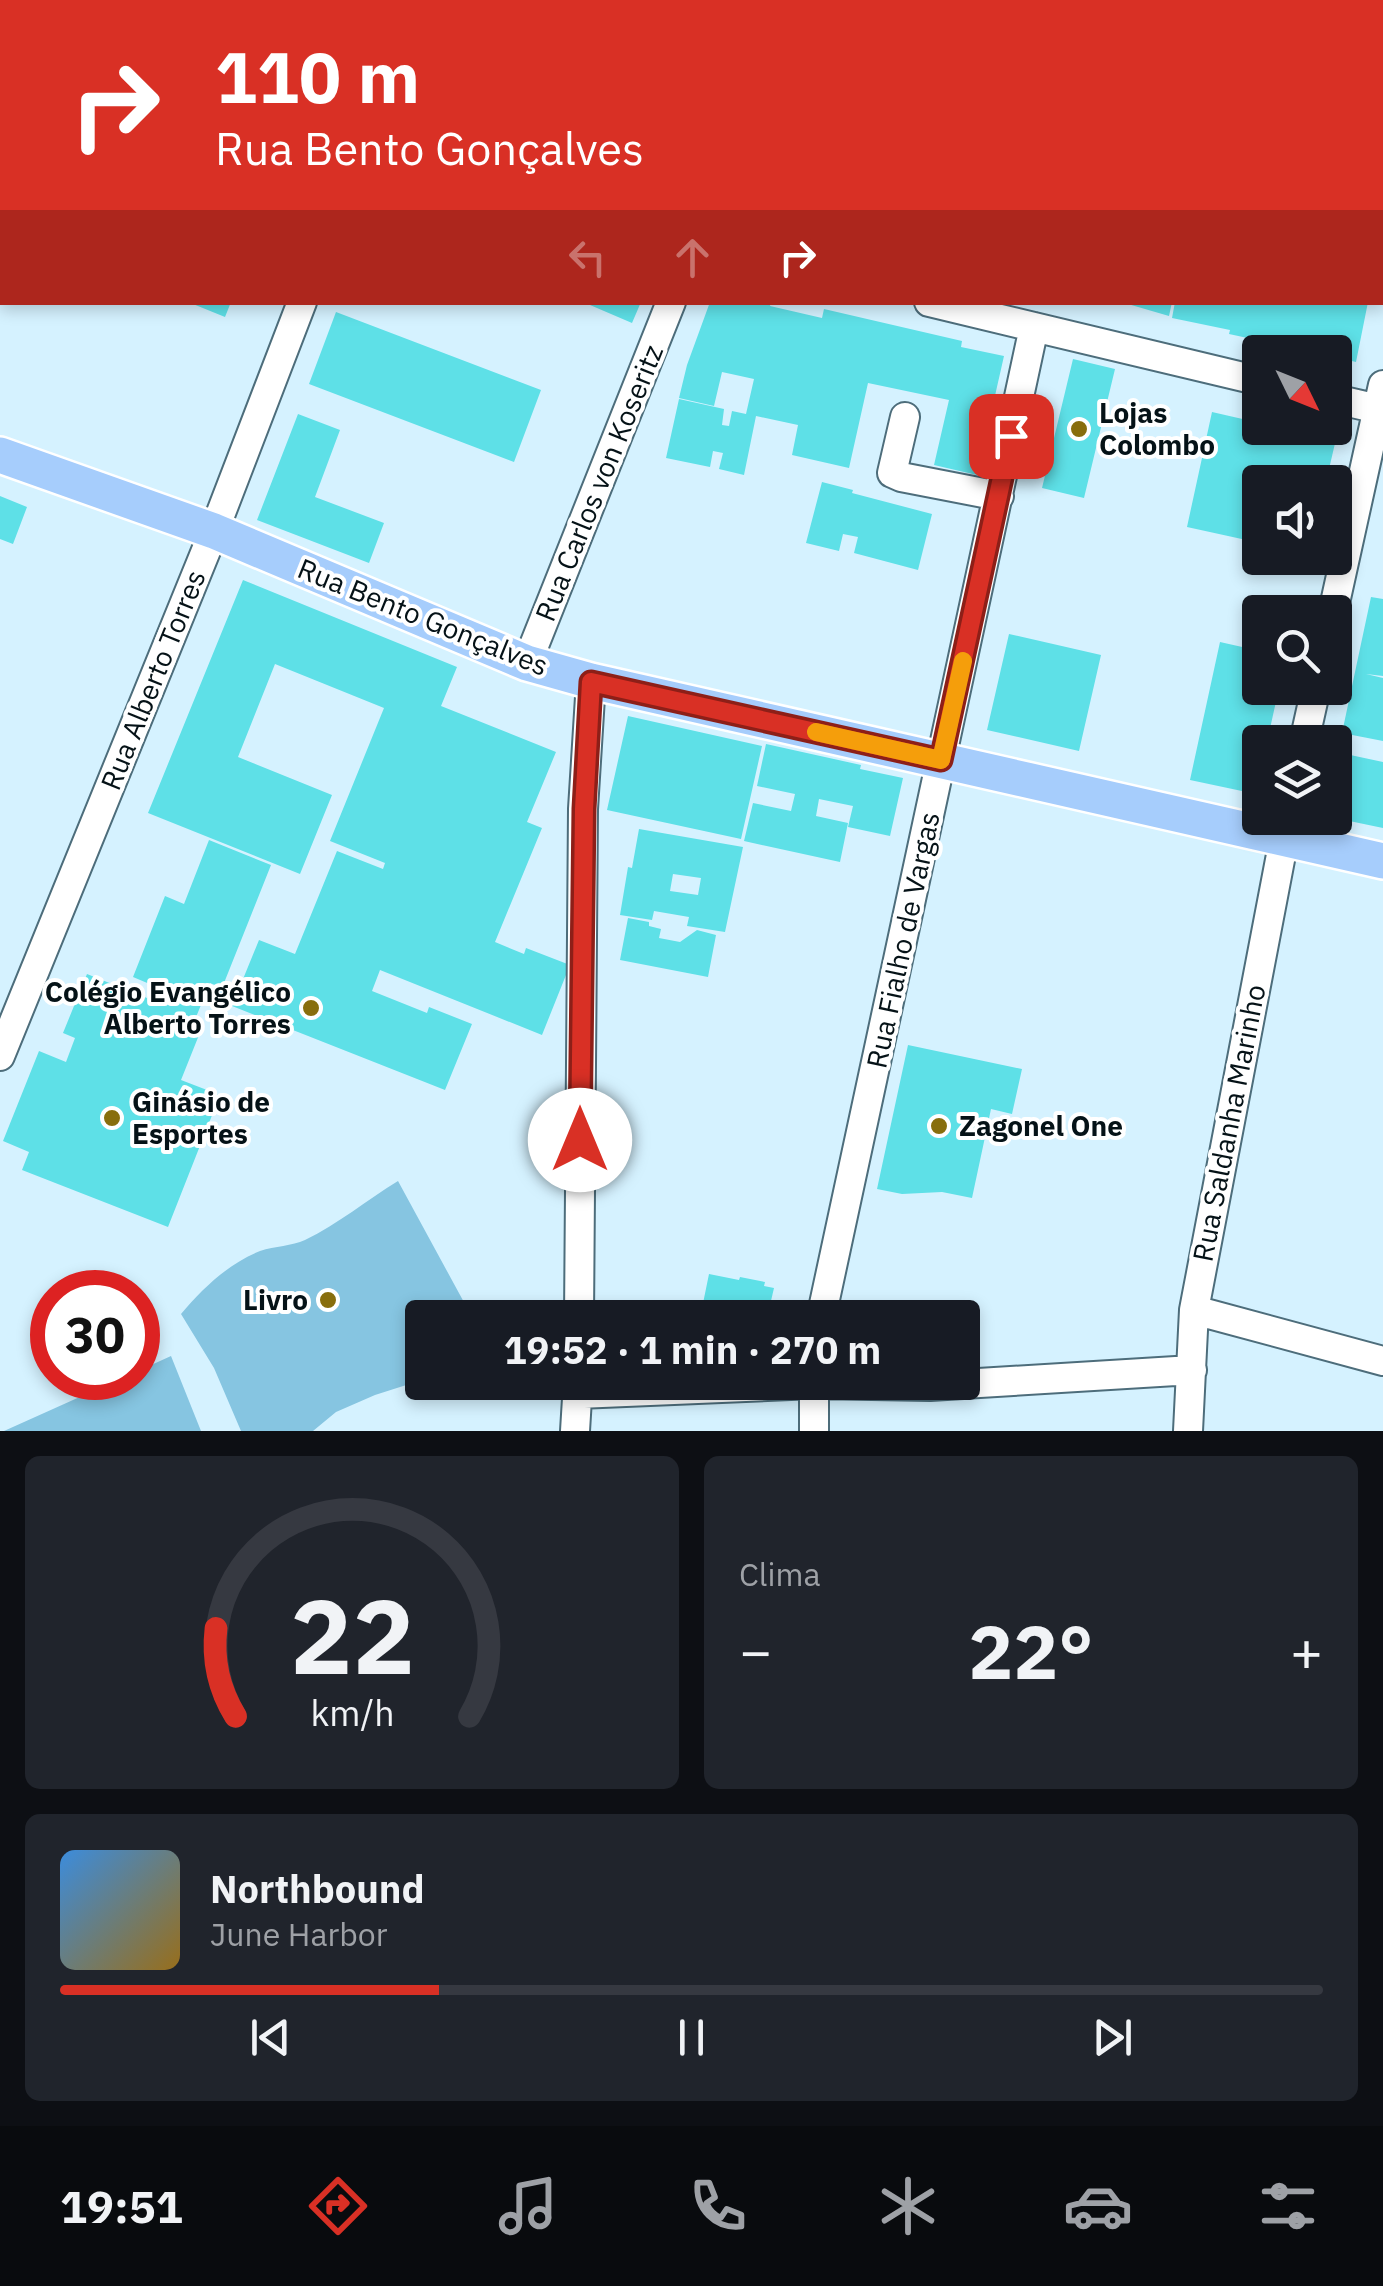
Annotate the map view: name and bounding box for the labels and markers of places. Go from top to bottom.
pin [969,394,1054,479]
place label: Lojas Colombo [1099,394,1215,463]
marker: Lojas Colombo [1068,418,1090,440]
place label: Colégio Evangélico Alberto Torres [45,973,291,1042]
marker: Colégio Evangélico Alberto Torres [300,997,322,1019]
place label: Ginásio de Esportes [132,1083,270,1152]
marker: Ginásio de Esportes [101,1107,123,1129]
place label: Zagonel One [959,1107,1123,1144]
marker: Zagonel One [928,1115,950,1137]
place label: Livro [243,1281,308,1318]
marker: Livro [317,1289,339,1311]

